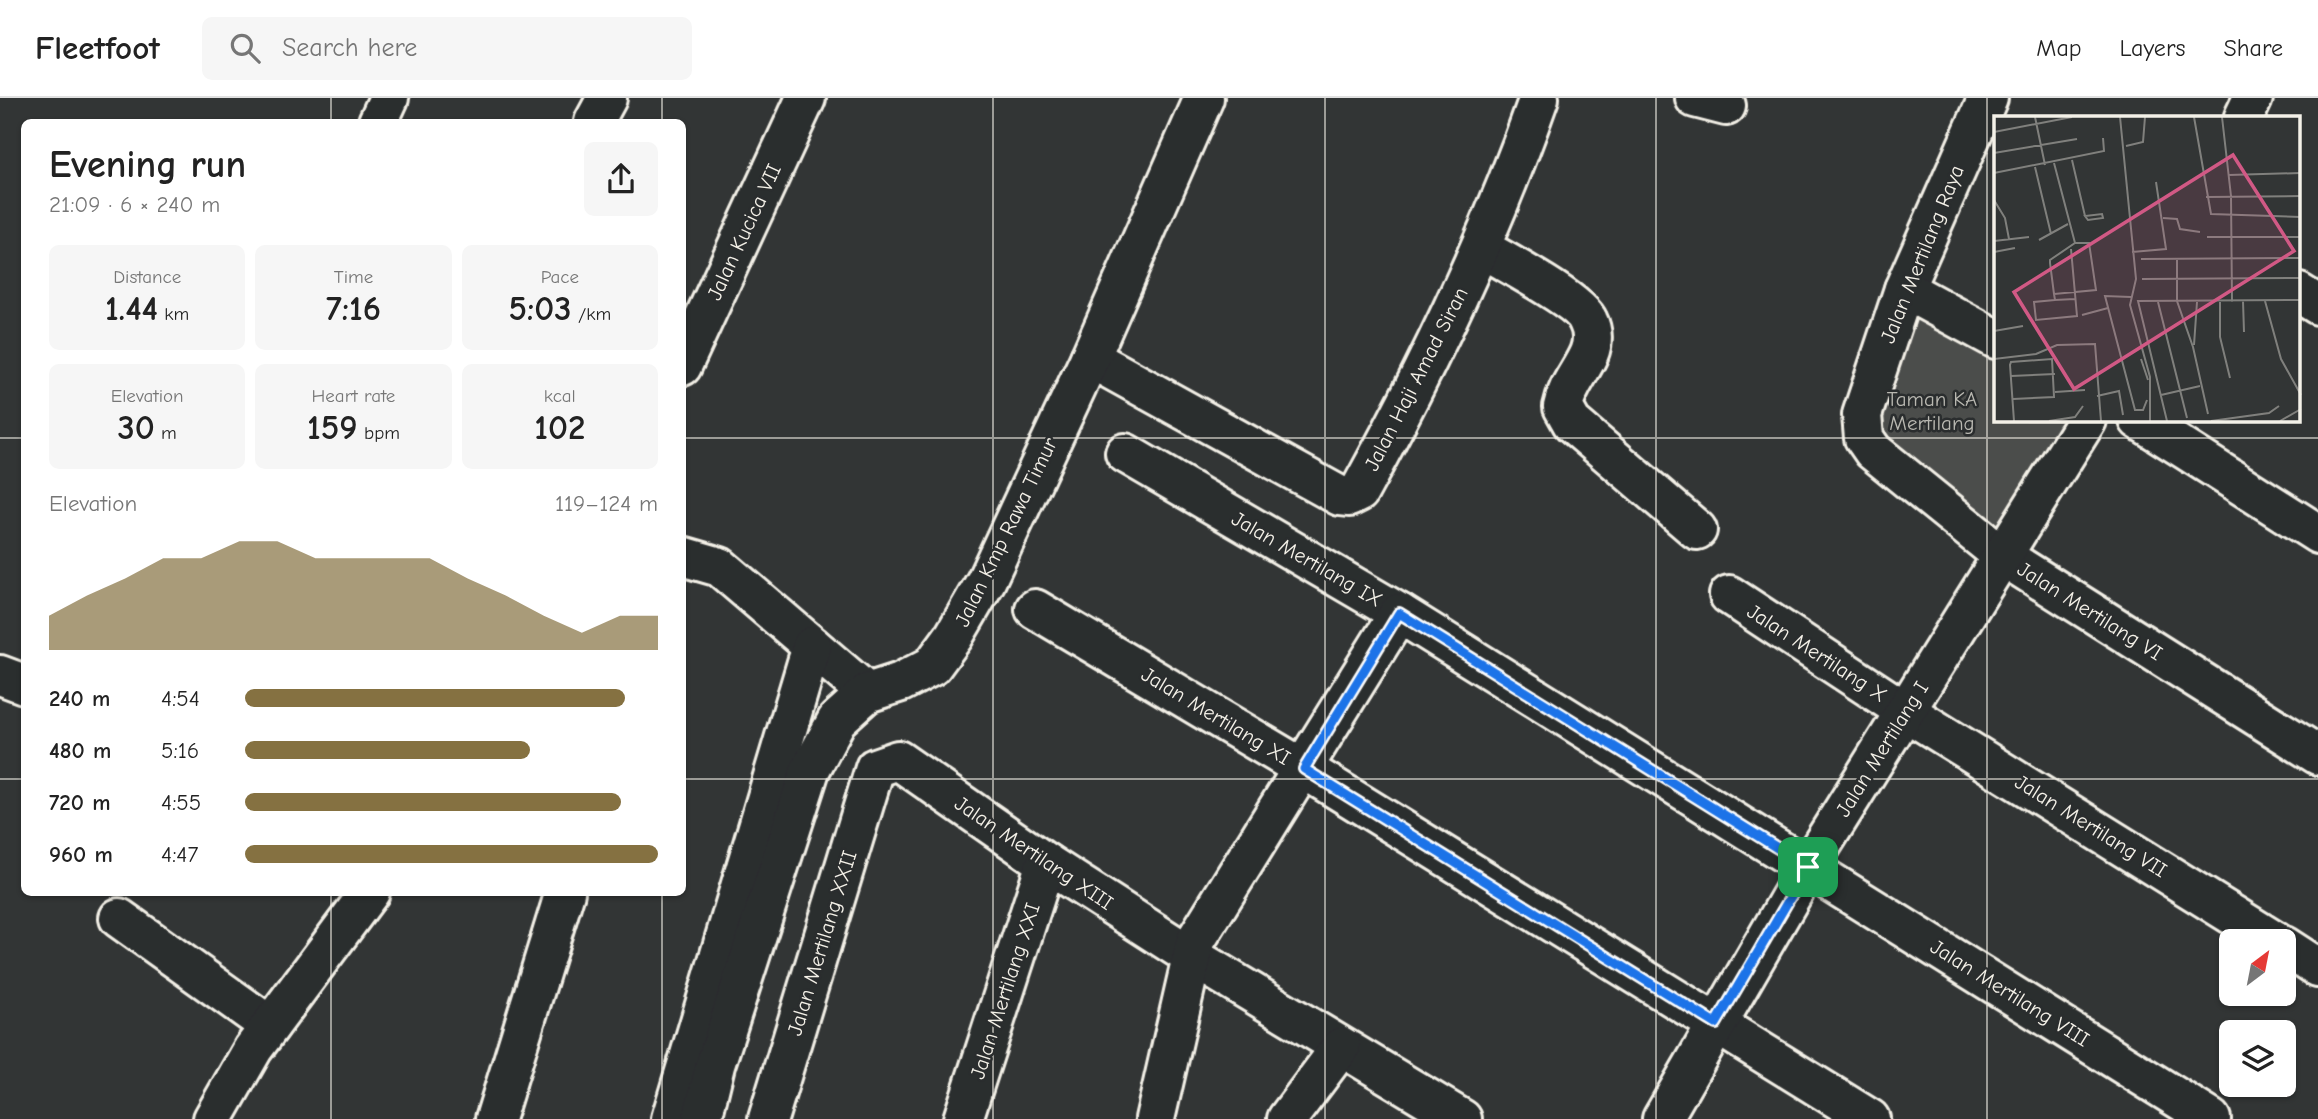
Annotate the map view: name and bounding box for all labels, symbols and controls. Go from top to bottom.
search box [202,17,692,80]
text: Fleetfoot [35,29,160,67]
icon: search [226,29,264,67]
text: Search here [282,33,417,63]
text: Map [2036,34,2082,62]
text: Layers [2120,34,2185,62]
text: Share [2223,34,2283,62]
inset map [1994,116,2300,422]
button: share [584,142,658,216]
text: Evening run [49,143,246,187]
street label: Jalan Kucica VII [702,160,786,304]
street label: Jalan Mertilang Raya [1875,161,1969,347]
text: 21:09 · 6 × 240 m [49,191,220,218]
text: Distance [113,266,181,288]
text: Time [334,266,373,288]
text: Pace [541,266,579,288]
street label: Jalan Haji Amad Siran [1359,283,1473,475]
text: 1.44 [105,288,158,329]
text: 7:16 [326,288,381,329]
text: 5:03 [508,288,572,329]
text: km [158,303,189,325]
text: /km [572,303,611,325]
text: Elevation [111,385,184,407]
text: Heart rate [312,385,395,407]
text: kcal [544,385,576,407]
park label: Taman KA Mertilang [1887,387,1977,435]
text: 30 [117,407,155,448]
text: 159 [307,407,358,448]
text: 102 [534,407,585,448]
text: m [155,422,177,444]
text: bpm [358,422,400,444]
street label: Jalan Kmp Rawa Timur [950,433,1062,630]
text: Elevation [49,490,137,517]
text: 119–124 m [555,490,658,517]
street label: Jalan Mertilang IX [1228,506,1386,612]
street label: Jalan Mertilang VI [2013,557,2167,665]
street label: Jalan Mertilang X [1743,599,1891,707]
street label: Jalan Mertilang XI [1137,662,1295,770]
street label: Jalan Mertilang I [1831,677,1933,821]
text: 240 m [49,685,110,712]
text: 4:54 [161,685,200,712]
text: 480 m [49,737,111,764]
text: 5:16 [161,737,199,764]
street label: Jalan Mertilang VII [2011,770,2171,882]
text: 720 m [49,789,110,816]
text: 4:55 [161,789,201,816]
street label: Jalan Mertilang XIII [950,791,1118,915]
pin [1778,837,1838,897]
text: 960 m [49,841,113,868]
text: 4:47 [161,841,198,868]
street label: Jalan Mertilang XXII [782,848,862,1038]
icon: arrive [1789,848,1827,886]
street label: Jalan Mertilang XXI [965,900,1045,1082]
north arrow [2219,929,2296,1006]
map controls [2219,929,2296,1097]
street label: Jalan Mertilang VIII [1926,934,2094,1052]
button: layers [2219,1020,2296,1097]

